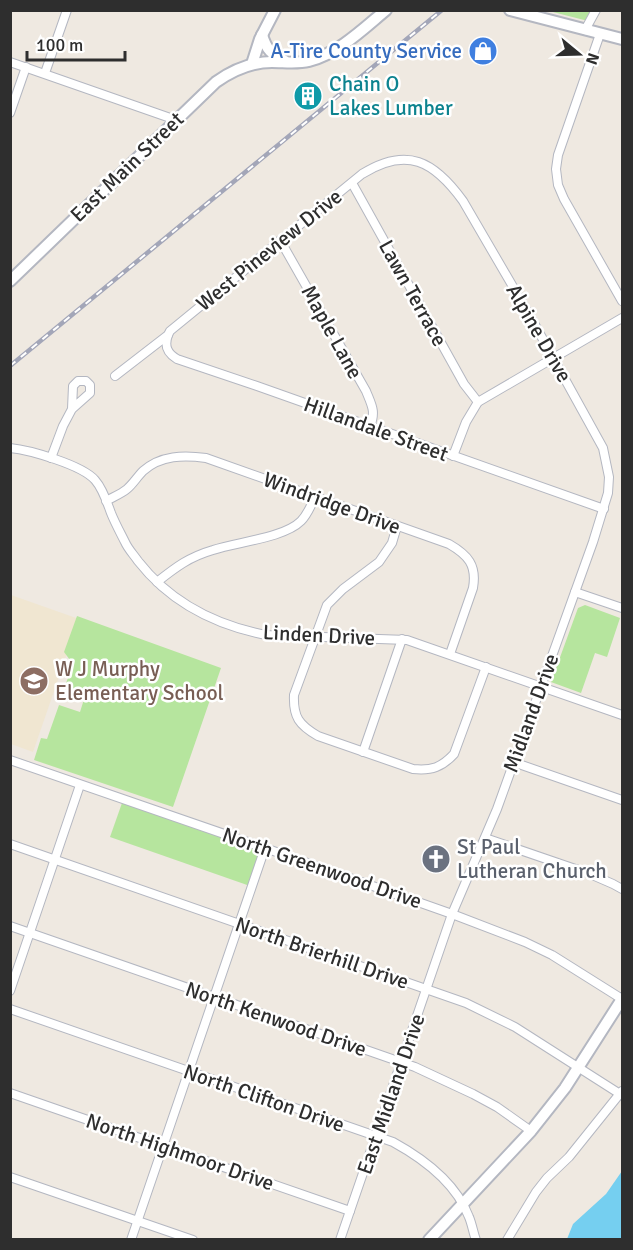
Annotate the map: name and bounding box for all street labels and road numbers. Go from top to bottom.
street label: East Main Street [65,106,189,228]
street label: West Pineview Drive [191,183,347,317]
street label: Lawn Terrace [373,235,453,351]
street label: Alpine Drive [500,279,578,387]
street label: Maple Lane [296,281,368,383]
street label: Hillandale Street [300,391,452,467]
street label: Windridge Drive [260,466,404,540]
street label: Linden Drive [262,619,376,651]
street label: Midland Drive [497,650,565,776]
street label: North Greenwood Drive [219,822,425,914]
street label: North Brierhill Drive [232,911,412,995]
street label: North Kenwood Drive [182,976,370,1062]
street label: East Midland Drive [351,1010,431,1178]
street label: North Clifton Drive [180,1058,348,1138]
street label: North Highmoor Drive [83,1108,277,1196]

